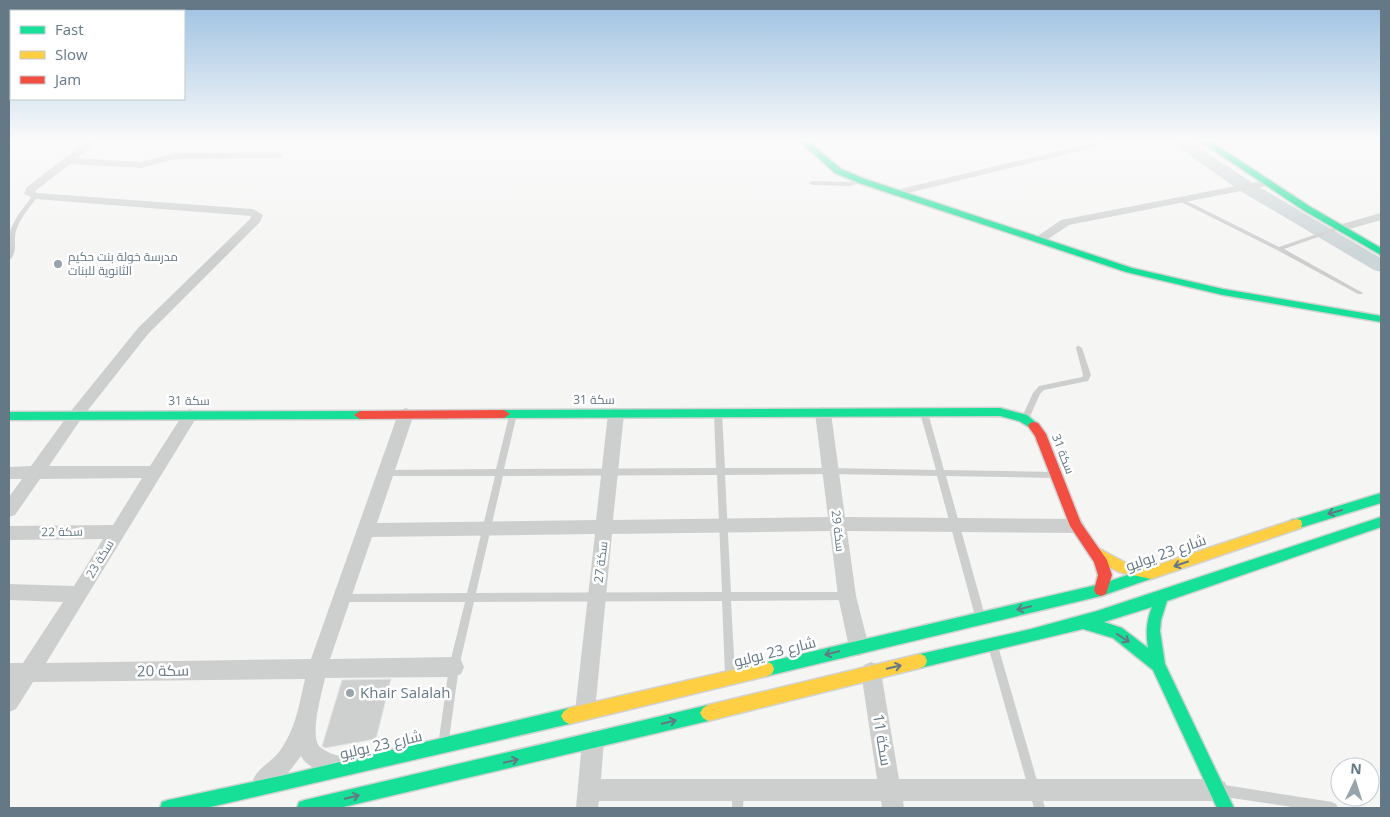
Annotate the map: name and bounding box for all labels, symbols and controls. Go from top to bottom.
legend [10,10,185,100]
text: Fast [55,19,84,39]
text: Slow [55,44,88,64]
text: Jam [53,69,81,89]
place label: مدرسة خولة بنت حكيم الثانوية للبنات [68,248,178,279]
marker: مدرسة خولة بنت حكيم الثانوية للبنات [52,258,64,270]
street label: سكة 31 [573,391,615,408]
street label: سكة 31 [168,392,210,409]
street label: سكة 31 [1048,431,1079,476]
one-way arrow [1327,507,1343,517]
street label: سكة 29 [828,509,849,553]
street label: سكة 22 [41,523,83,540]
street label: شارع 23 يوليو [1123,529,1209,577]
street label: سكة 23 [82,536,118,581]
street label: سكة 27 [590,540,611,584]
one-way arrow [1173,560,1189,569]
one-way arrow [1017,604,1033,613]
street label: شارع 23 يوليو [732,631,818,673]
one-way arrow [1116,633,1130,643]
one-way arrow [825,649,841,658]
street label: سكة 20 [137,660,189,680]
one-way arrow [886,662,902,671]
place label: Khair Salalah [360,682,451,702]
marker: Khair Salalah [344,687,356,699]
street label: سكة 11 [869,713,897,767]
one-way arrow [660,717,676,726]
street label: شارع 23 يوليو [338,725,424,765]
one-way arrow [502,756,518,765]
north arrow [1330,757,1380,807]
text: N [1350,759,1362,778]
one-way arrow [344,792,360,801]

